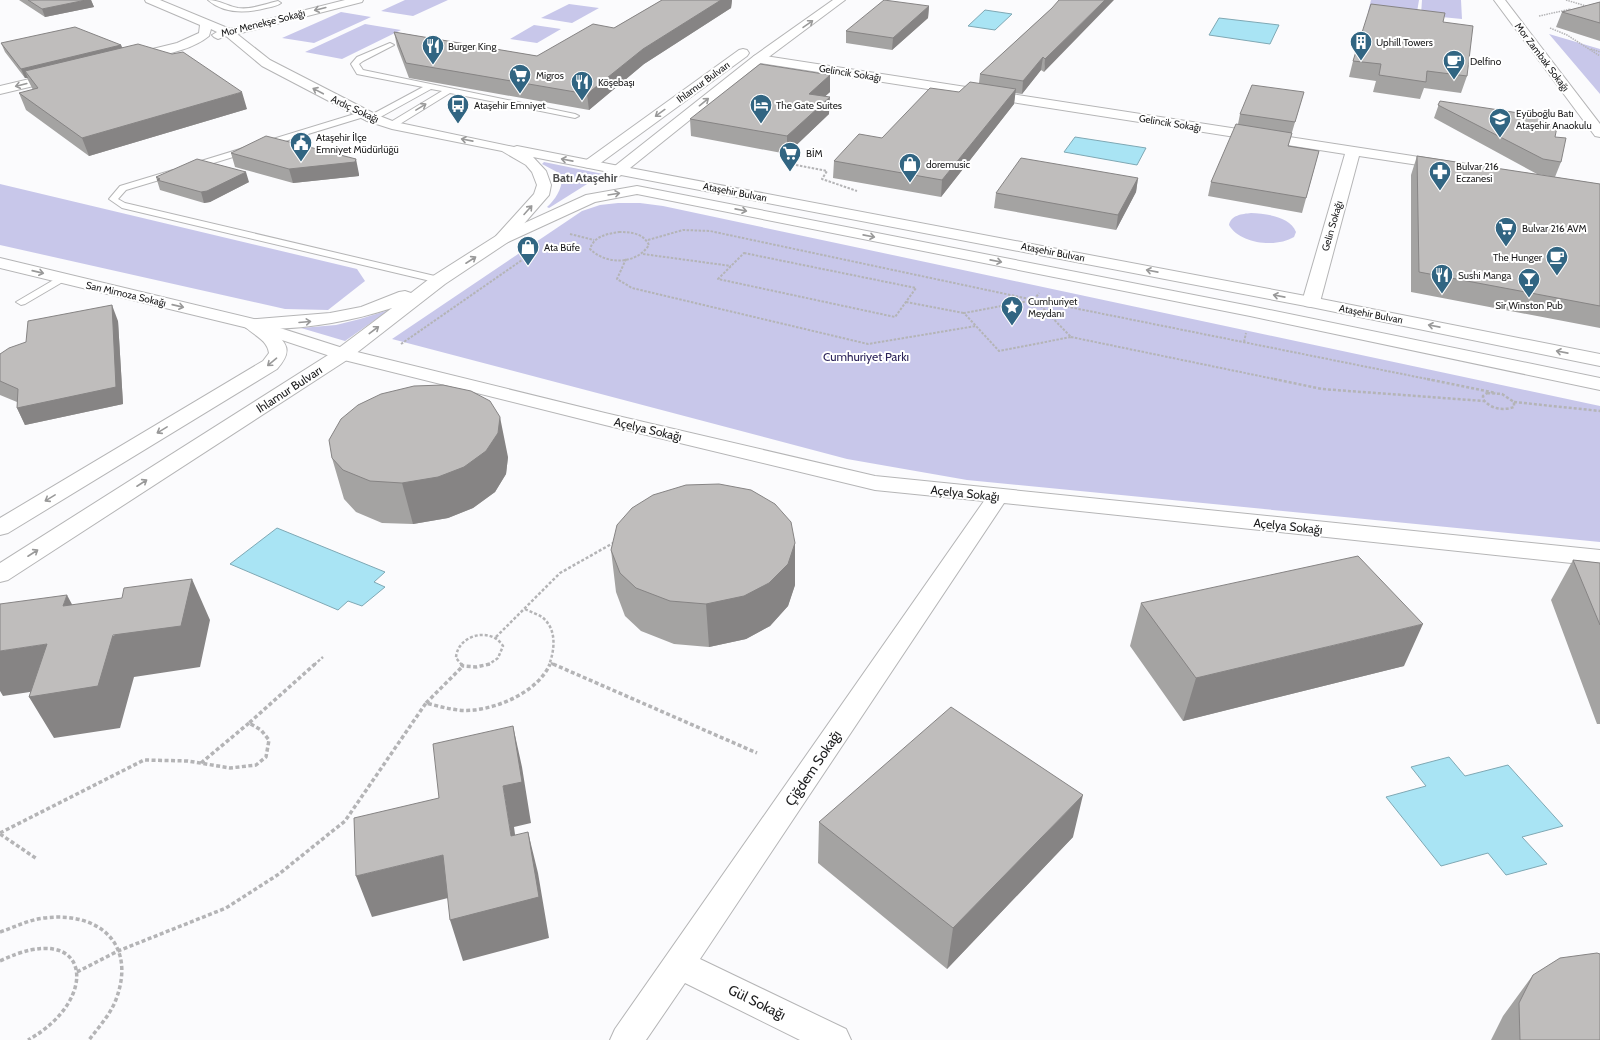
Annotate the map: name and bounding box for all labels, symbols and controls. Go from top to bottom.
street label: Mor Menekşe Sokağı [220,6,306,40]
one-way arrow [314,6,327,14]
one-way arrow [803,20,814,28]
street label: Mor Zambak Sokağı [1512,20,1572,94]
building icon: Uphill Towers [1348,29,1374,62]
restaurant icon: Burger King [420,33,446,66]
place label: Uphill Towers [1376,36,1433,49]
place label: Burger King [448,40,497,53]
cafe icon: Delfino [1441,48,1467,81]
place label: Delfino [1470,55,1502,68]
street label: Ihlamur Bulvarı [674,58,732,106]
supermarket icon: Migros [507,62,533,95]
street label: Gelincik Sokağı [818,62,882,84]
place label: Migros [536,69,564,82]
restaurant icon: Köşebaşı [569,69,595,102]
place label: Köşebaşı [598,76,635,89]
one-way arrow [15,82,28,90]
one-way arrow [313,87,325,94]
street label: Ardıç Sokağı [329,92,381,126]
bus stop icon: Ataşehir Emniyet [445,92,471,125]
hotel icon: The Gate Suites [748,92,774,125]
one-way arrow [699,98,710,106]
place label: Ataşehir Emniyet [474,99,546,112]
place label: The Gate Suites [776,99,842,112]
one-way arrow [415,103,427,111]
school or university icon: Eyüboğlu Batı Ataşehir Anaokulu [1487,106,1513,139]
place label: Eyüboğlu Batı Ataşehir Anaokulu [1516,107,1592,132]
one-way arrow [655,109,666,117]
street label: Gelincik Sokağı [1138,112,1202,134]
public building icon: Ataşehir İlçe Emniyet Müdürlüğü [288,130,314,163]
place label: Ataşehir İlçe Emniyet Müdürlüğü [316,131,399,156]
one-way arrow [461,136,474,144]
supermarket icon: BİM [777,140,803,173]
place label: BİM [806,147,823,160]
shop icon: doremusic [897,151,923,184]
one-way arrow [561,156,574,164]
place label: doremusic [926,158,970,171]
pharmacy icon: Bulvar 216 Eczanesi [1427,159,1453,192]
place label: Bulvar 216 Eczanesi [1456,160,1499,185]
district label: Batı Ataşehir [552,170,618,185]
street label: Ataşehir Bulvarı [702,179,768,205]
one-way arrow [607,189,620,197]
street label: Gelin Sokağı [1319,199,1345,253]
one-way arrow [523,205,532,215]
one-way arrow [735,206,748,214]
supermarket icon: Bulvar 216 AVM [1493,215,1519,248]
place label: Bulvar 216 AVM [1522,222,1587,235]
one-way arrow [862,232,875,240]
shop icon: Ata Büfe [515,234,541,267]
street label: Ataşehir Bulvarı [1020,239,1086,265]
place label: Ata Büfe [544,241,580,254]
cafe icon: The Hunger [1544,244,1570,277]
place label: The Hunger [1493,251,1543,264]
one-way arrow [465,256,476,264]
one-way arrow [989,258,1002,266]
restaurant icon: Sushi Manga [1429,262,1455,295]
bar icon: Sir Winston Pub [1516,266,1542,299]
one-way arrow [1146,267,1159,275]
one-way arrow [31,269,44,277]
place label: Sushi Manga [1458,269,1511,282]
street label: Sarı Mimoza Sokağı [85,278,167,310]
one-way arrow [1273,291,1286,299]
place icon: Cumhuriyet Meydanı [999,294,1025,327]
place label: Cumhuriyet Meydanı [1028,295,1078,320]
place label: Sir Winston Pub [1495,299,1563,312]
street label: Ataşehir Bulvarı [1338,301,1404,327]
one-way arrow [171,302,184,310]
one-way arrow [298,319,311,326]
one-way arrow [1428,322,1441,330]
one-way arrow [369,326,380,334]
one-way arrow [1556,348,1569,356]
park label: Cumhuriyet Parkı [823,349,909,364]
one-way arrow [267,358,277,367]
street label: Ihlamur Bulvarı [253,362,325,416]
street label: Açelya Sokağı [613,414,683,444]
one-way arrow [156,427,168,435]
one-way arrow [136,479,147,487]
street label: Açelya Sokağı [930,482,1000,504]
one-way arrow [44,494,56,502]
street label: Açelya Sokağı [1253,515,1323,537]
one-way arrow [27,549,38,557]
street label: Çiğdem Sokağı [781,726,845,810]
street label: Gül Sokağı [725,980,789,1024]

